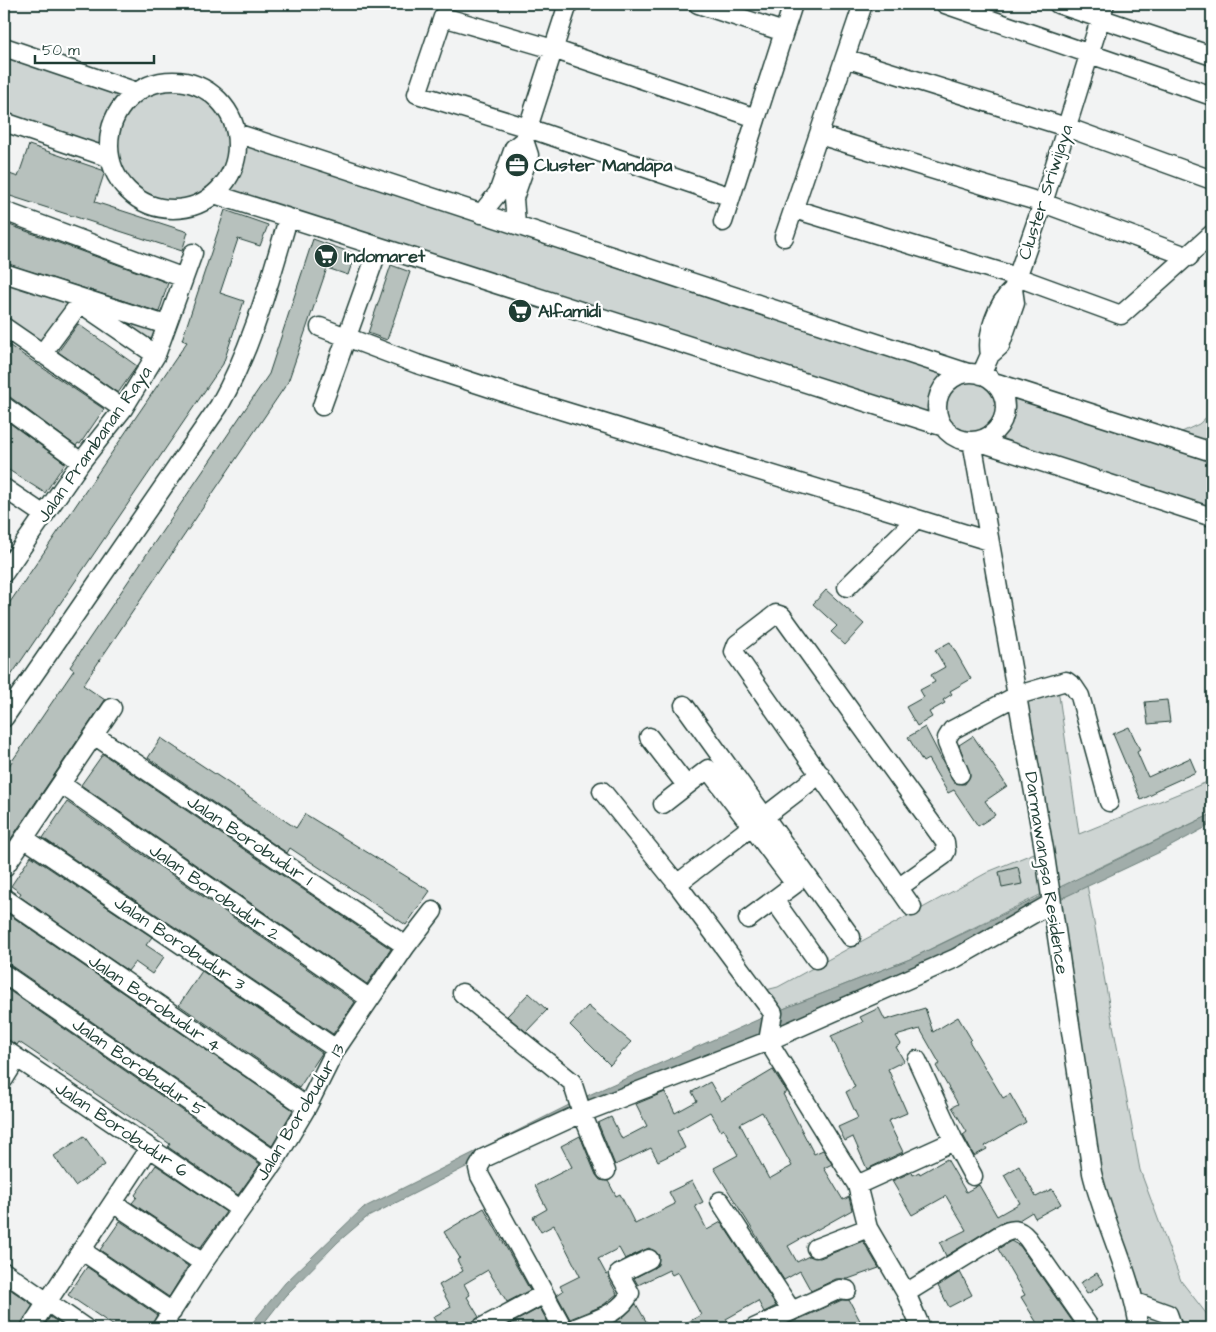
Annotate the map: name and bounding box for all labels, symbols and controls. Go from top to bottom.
scale bar [35,32,154,64]
text: 50 m [42,40,80,61]
street label: Cluster Sriwijaya [1012,121,1080,263]
office icon: Cluster Mandapa [504,152,530,178]
place label: Cluster Mandapa [534,153,673,178]
supermarket icon: Indomaret [313,243,339,269]
place label: Indomaret [344,244,426,269]
supermarket icon: Alfamidi [507,298,533,324]
place label: Alfamidi [538,299,601,324]
street label: Jalan Prambanan Raya [31,361,159,528]
street label: Darmawangsa Residence [1017,770,1075,977]
street label: Jalan Borobudur 1 [182,789,318,892]
street label: Jalan Borobudur 2 [144,838,286,947]
street label: Jalan Borobudur 3 [109,890,250,997]
street label: Jalan Borobudur 4 [83,948,226,1059]
street label: Jalan Borobudur 5 [67,1012,211,1123]
street label: Jalan Borobudur 13 [250,1039,351,1186]
street label: Jalan Borobudur 6 [50,1075,193,1183]

